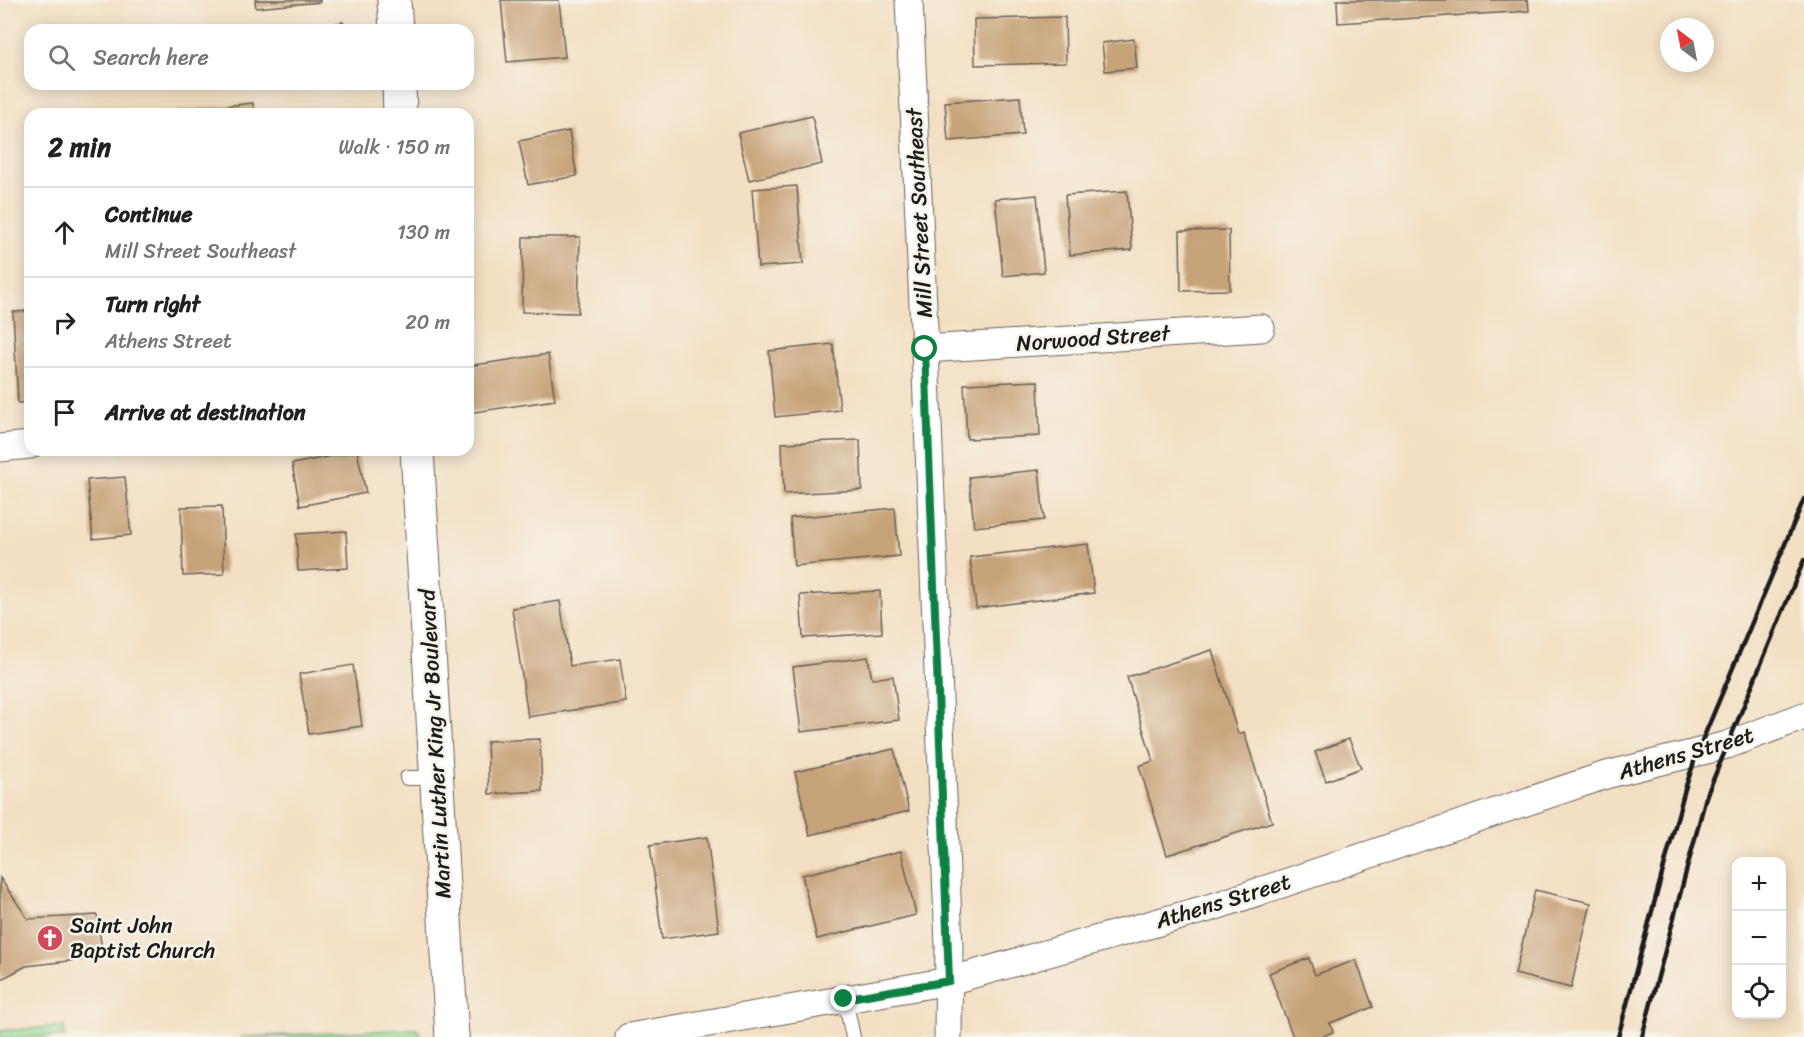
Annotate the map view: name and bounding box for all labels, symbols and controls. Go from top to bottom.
north arrow [1660,18,1714,72]
search box [24,24,474,90]
text: Search here [93,38,209,77]
icon: search [45,41,78,74]
street label: Mill Street Southeast [894,106,944,319]
text: 2 min [48,124,111,170]
text: Walk · 150 m [338,130,450,165]
text: Continue [105,195,193,234]
text: 130 m [397,215,450,250]
icon: ahead [48,216,81,249]
text: Mill Street Southeast [105,234,296,269]
text: Turn right [105,285,200,324]
text: 20 m [405,305,450,340]
icon: right [48,306,81,339]
street label: Norwood Street [1015,313,1172,363]
text: Athens Street [105,324,232,359]
route start [911,335,937,361]
text: Arrive at destination [105,393,306,432]
icon: arrive [48,396,81,429]
street label: Martin Luther King Jr Boulevard [407,587,463,900]
street label: Athens Street [1613,715,1759,791]
map controls [1732,857,1786,1019]
button: + [1732,857,1786,911]
street label: Athens Street [1150,862,1296,940]
place label: Saint John Baptist Church [70,906,215,970]
button: − [1732,911,1786,965]
church icon: Saint John Baptist Church [35,923,65,953]
button: locate [1732,965,1786,1019]
route end [830,985,856,1011]

